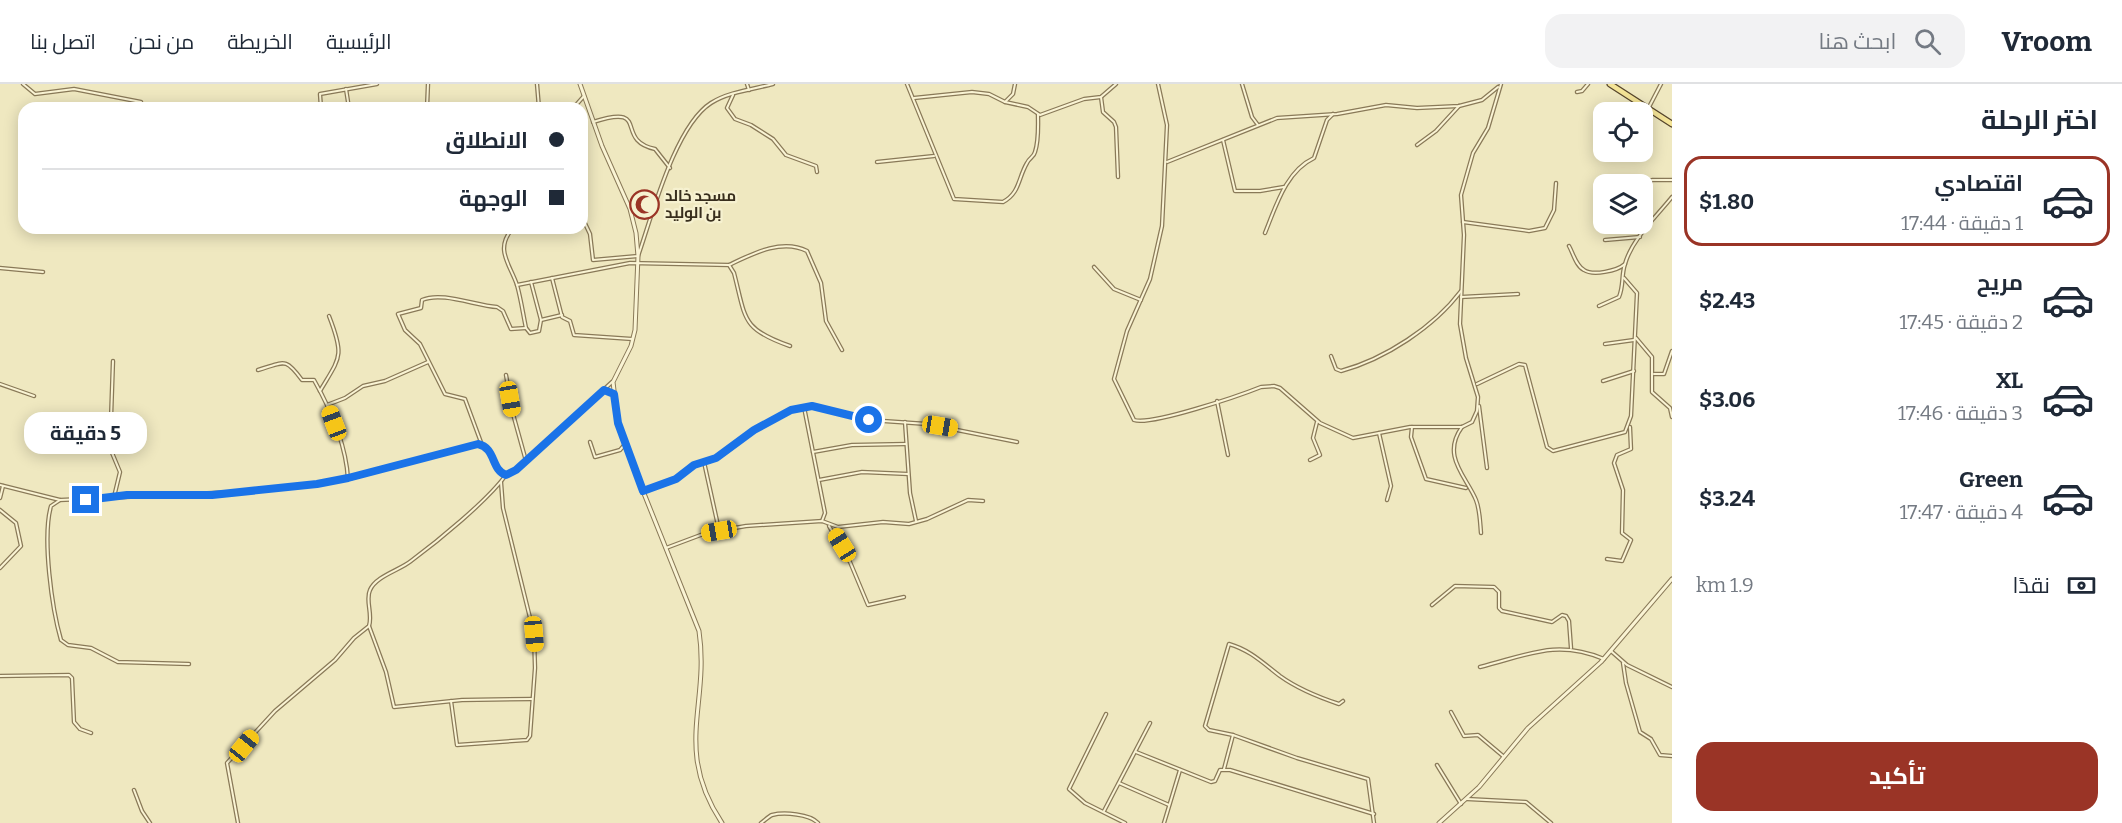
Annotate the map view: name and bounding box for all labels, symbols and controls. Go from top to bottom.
search box [1545,14,1965,68]
icon: search [1911,25,1944,58]
text: Vroom [2001,25,2092,58]
text: ابحث هنا [1819,28,1896,55]
text: اتصل بنا [30,29,96,55]
text: من نحن [129,29,194,55]
text: الخريطة [227,29,293,55]
text: الرئيسية [326,29,392,55]
map controls [1593,102,1653,234]
button: locate [1593,102,1653,162]
text: اختر الرحلة [1981,104,2098,136]
text: الانطلاق [445,127,528,154]
text: اقتصادي [1934,170,2023,197]
button: layers [1593,174,1653,234]
icon: car [2041,174,2095,228]
text: الوجهة [459,185,528,212]
place label: مسجد خالد بن الوليد [665,187,736,222]
text: $1.80 [1699,188,1754,215]
mosque icon: مسجد خالد بن الوليد [628,189,660,221]
text: 1 دقيقة · 17:44 [1901,211,2023,235]
text: مريح [1977,269,2023,296]
icon: car [2041,273,2095,327]
text: $2.43 [1699,287,1756,314]
text: 2 دقيقة · 17:45 [1899,310,2023,334]
text: XL [1996,367,2023,394]
icon: car [2041,372,2095,426]
car [498,380,522,418]
text: $3.06 [1699,386,1755,413]
text: 3 دقيقة · 17:46 [1898,401,2023,425]
car [319,403,349,443]
route start [855,406,882,433]
callout: 5 دقيقة [25,413,148,455]
car [921,414,959,438]
text: 5 دقيقة [50,421,121,445]
text: Green [1959,466,2023,493]
icon: car [2041,471,2095,525]
text: $3.24 [1699,485,1755,512]
route end [72,486,99,513]
text: 4 دقيقة · 17:47 [1899,500,2023,524]
car [700,519,738,543]
car [825,525,859,565]
icon: cash [2065,569,2098,602]
text: نقدًا [2012,572,2050,599]
text: 1.9 km [1696,573,1754,597]
car [523,615,545,653]
car [226,726,262,766]
button: تأكيد [1696,742,2098,811]

